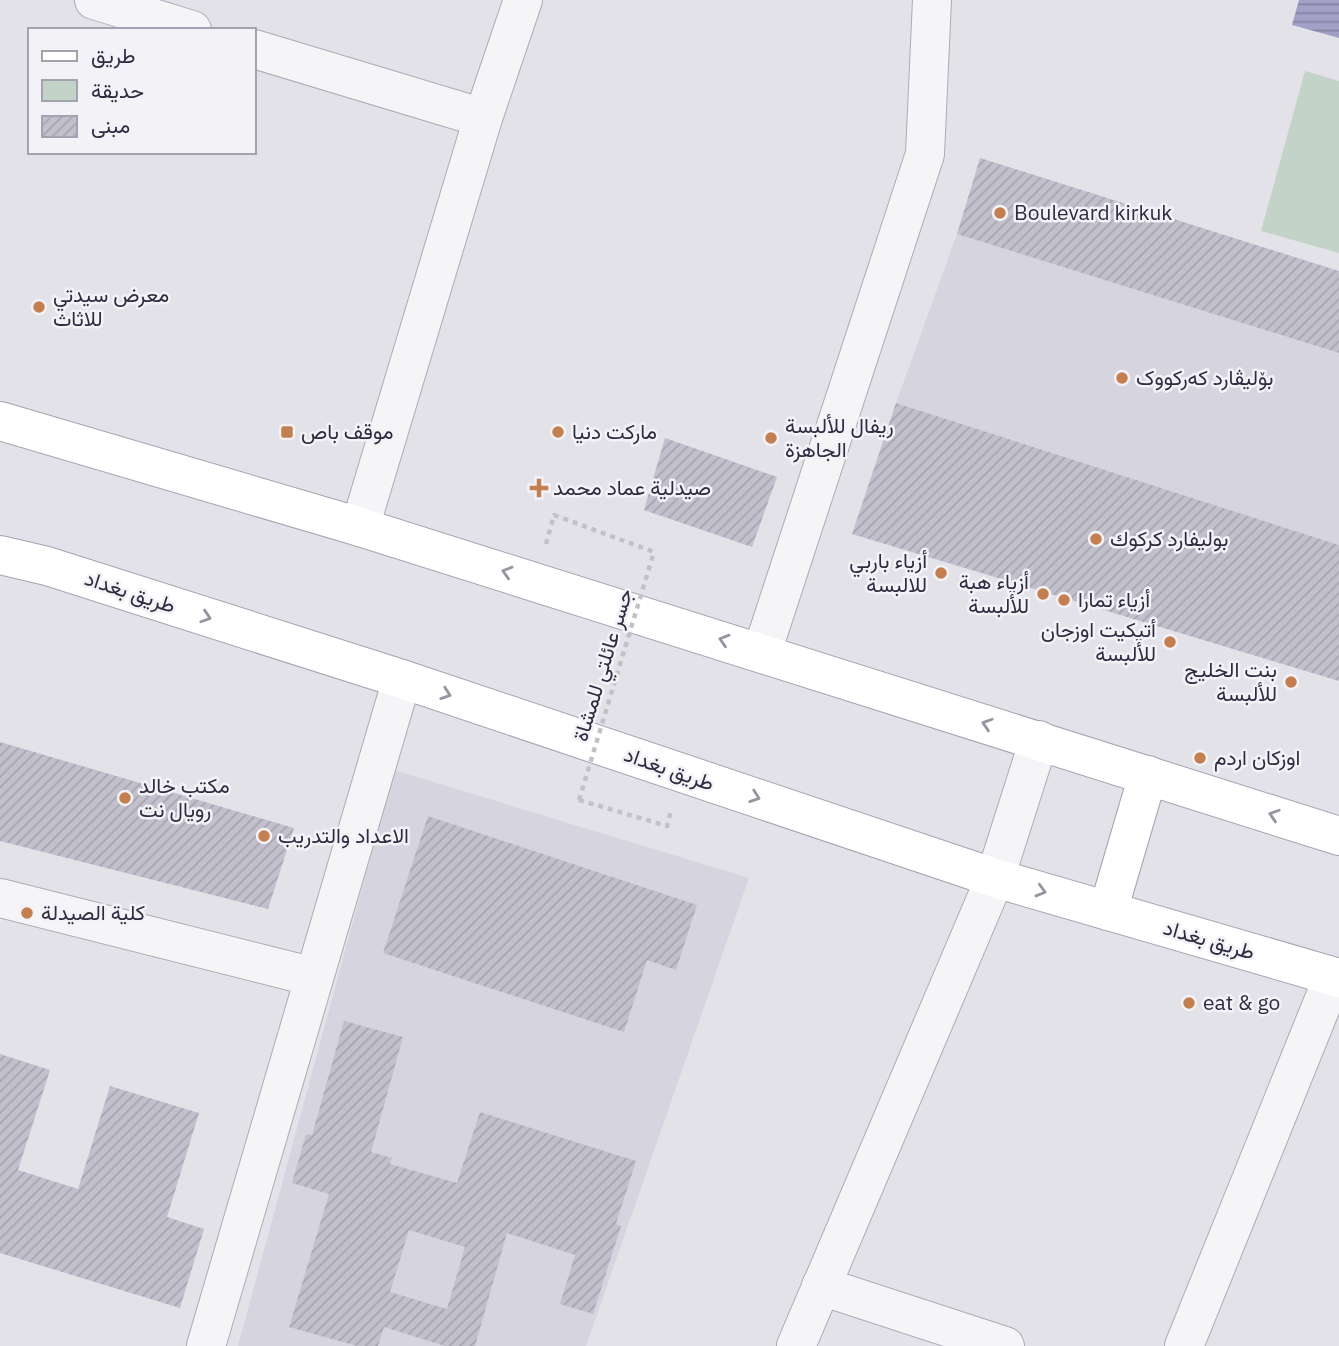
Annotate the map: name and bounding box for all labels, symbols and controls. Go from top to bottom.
legend [28,28,256,154]
text: طريق [91,41,136,69]
text: حديقة [91,76,144,104]
text: مبنى [91,111,130,139]
place label: Boulevard kirkuk [1014,198,1172,226]
marker: Boulevard kirkuk [992,205,1008,221]
place label: معرض سيدتي للاثاث [53,280,169,332]
marker: معرض سيدتي للاثاث [31,299,47,315]
place label: بۆلیڤارد کەرکووک [1136,363,1274,391]
marker: بۆلیڤارد کەرکووک [1114,370,1130,386]
place label: ريفال للألبسة الجاهزة [785,411,894,463]
place label: موقف باص [301,417,394,445]
place label: ماركت دنيا [572,417,657,445]
marker: موقف باص [279,424,295,440]
marker: ماركت دنيا [550,424,566,440]
marker: ريفال للألبسة الجاهزة [763,430,779,446]
place label: صيدلية عماد محمد [553,473,711,501]
marker: صيدلية عماد محمد [531,480,547,496]
place label: بوليفارد كركوك [1110,524,1228,552]
marker: بوليفارد كركوك [1088,531,1104,547]
place label: أزياء باربي للالبسة [849,546,927,598]
street label: طريق بغداد [81,563,179,619]
marker: أزياء باربي للالبسة [933,565,949,581]
one-way arrow [501,566,513,581]
place label: أزياء هبة للألبسة [959,567,1029,619]
street label: جسر عائلتي للمشاة [566,585,642,746]
place label: أزياء تمارا [1078,585,1150,613]
marker: أزياء هبة للألبسة [1035,586,1051,602]
marker: أزياء تمارا [1056,592,1072,608]
one-way arrow [200,608,212,623]
place label: أتيكيت اوزجان للألبسة [1041,615,1156,667]
one-way arrow [718,633,730,648]
marker: أتيكيت اوزجان للألبسة [1162,634,1178,650]
place label: بنت الخليج للألبسة [1184,655,1277,707]
marker: بنت الخليج للألبسة [1283,674,1299,690]
one-way arrow [440,685,452,700]
one-way arrow [982,717,994,732]
street label: طريق بغداد [620,740,718,797]
place label: اوزكان اردم [1214,743,1300,772]
marker: اوزكان اردم [1192,750,1208,766]
place label: مكتب خالد رويال نت [139,771,230,823]
one-way arrow [748,789,760,803]
marker: مكتب خالد رويال نت [117,790,133,806]
one-way arrow [1268,809,1280,824]
place label: الاعداد والتدريب [278,821,409,849]
marker: الاعداد والتدريب [256,828,272,844]
one-way arrow [1034,883,1046,898]
place label: كلية الصيدلة [41,898,145,926]
marker: كلية الصيدلة [19,905,35,921]
street label: طريق بغداد [1160,913,1258,965]
place label: eat & go [1203,988,1280,1016]
marker: eat & go [1181,995,1197,1011]

